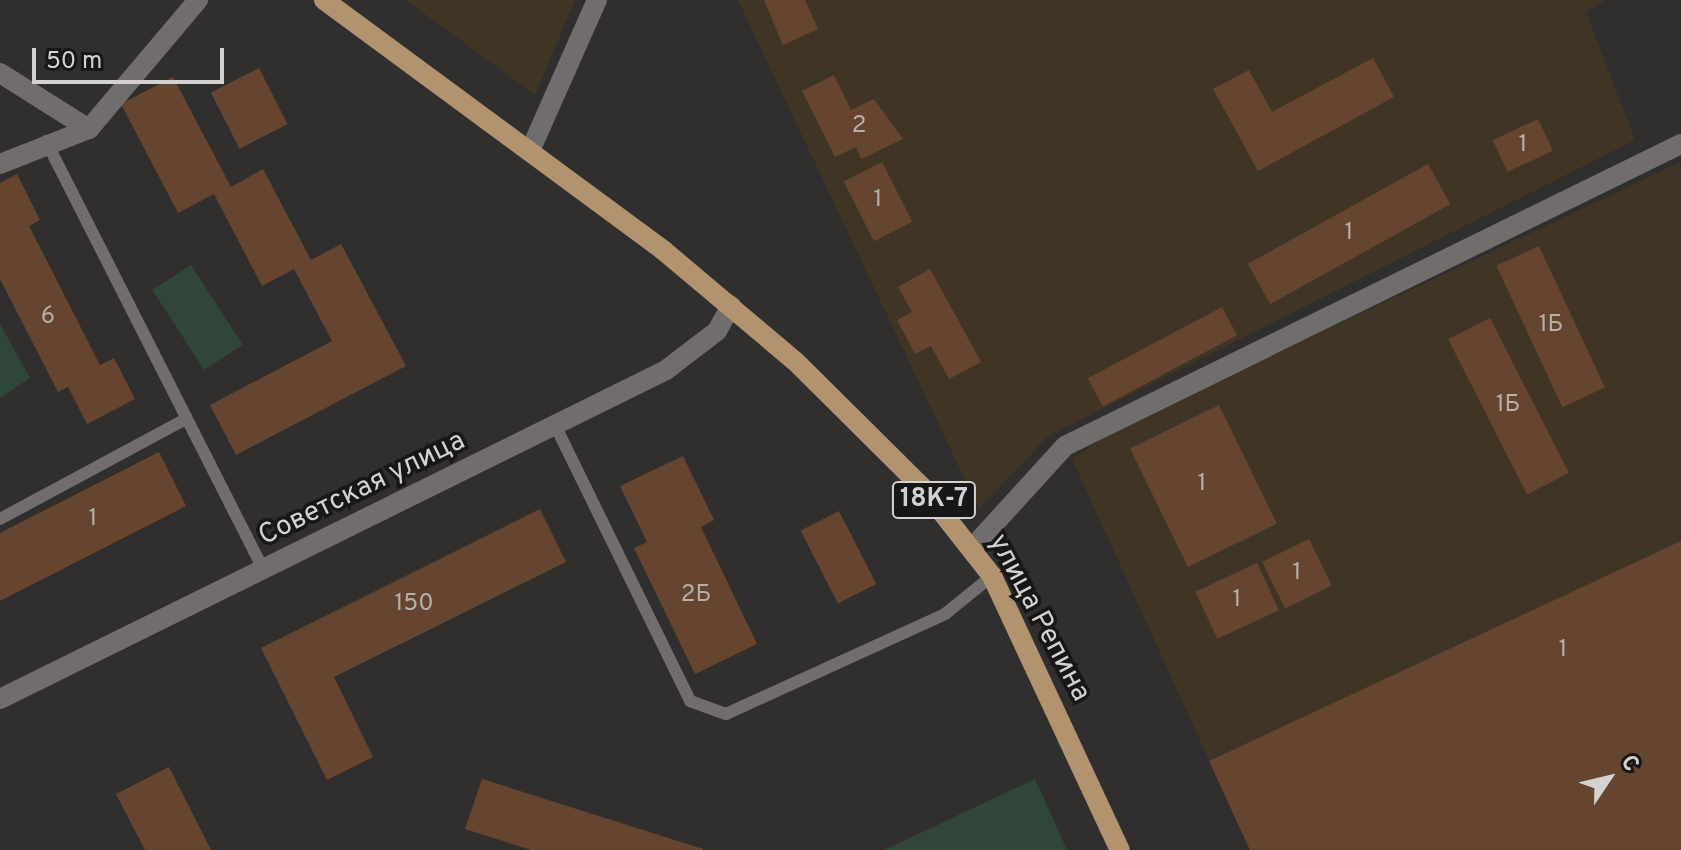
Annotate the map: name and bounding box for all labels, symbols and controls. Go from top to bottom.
scale bar [36,32,228,82]
text: 50 m [46,47,102,77]
house number: 2 [852,113,866,141]
house number: 1 [1519,132,1527,160]
house number: 1 [874,187,882,215]
house number: 1 [1345,220,1353,248]
house number: 6 [41,304,55,332]
house number: 1Б [1539,312,1563,340]
house number: 1Б [1496,392,1520,420]
street label: Советская улица [253,424,471,554]
house number: 1 [1198,471,1206,499]
road number: 18К-7 [890,478,978,522]
house number: 1 [89,506,97,534]
street label: улица Репина [981,529,1097,707]
house number: 1 [1293,560,1301,588]
house number: 2Б [681,582,711,610]
house number: 1 [1233,587,1241,615]
house number: 150 [394,591,434,619]
house number: 1 [1559,637,1567,665]
north arrow [1569,738,1649,818]
text: С [1614,750,1644,777]

